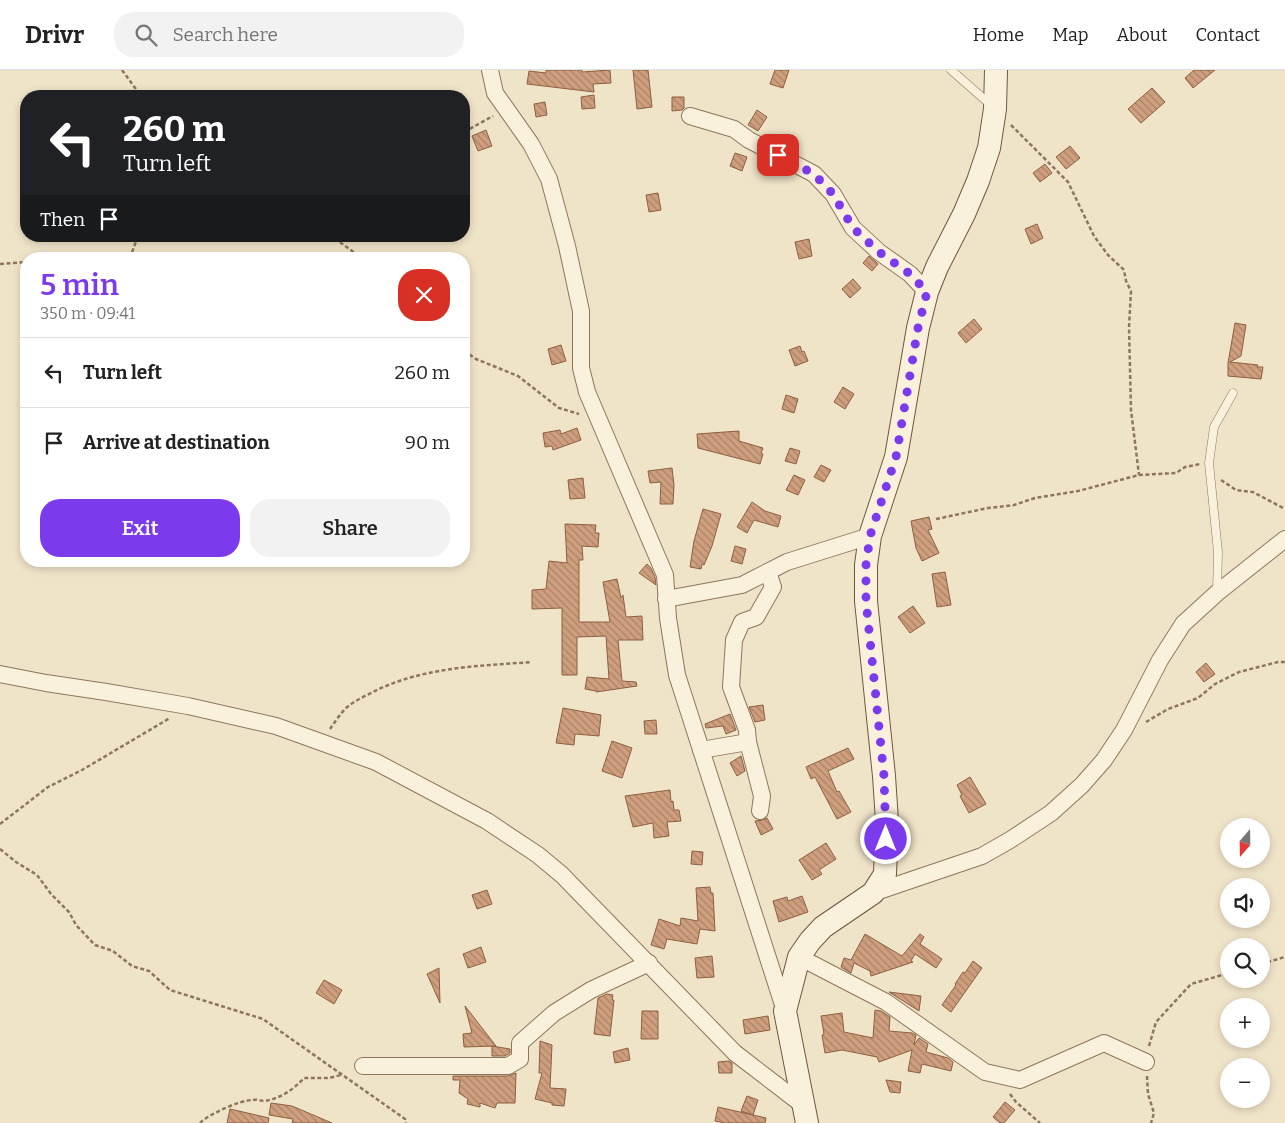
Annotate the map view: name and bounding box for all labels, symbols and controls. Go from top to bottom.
search box [114,12,464,57]
text: Drivr [25,21,84,49]
icon: search [132,21,160,49]
text: Search here [172,23,278,46]
text: Home [973,24,1024,46]
text: Map [1052,24,1088,46]
text: About [1116,24,1167,46]
text: Contact [1195,24,1260,46]
text: 260 m [123,108,225,150]
icon: left [40,110,105,175]
pin [757,134,799,176]
icon: arrive [764,141,792,169]
text: Turn left [123,150,211,177]
icon: arrive [95,205,123,233]
text: Then [40,208,85,231]
text: 5 min [40,267,119,303]
button: close [398,269,450,321]
text: 350 m · 09:41 [40,304,135,323]
icon: left [40,359,68,387]
text: Turn left [83,361,162,384]
text: 260 m [394,361,450,384]
icon: arrive [40,429,68,457]
text: Arrive at destination [83,431,270,454]
text: 90 m [405,431,450,454]
button: Exit [40,499,240,557]
button: Share [250,499,450,557]
position arrow [859,812,911,864]
north arrow [1220,818,1270,868]
map controls [1220,818,1270,1108]
button: sound [1220,878,1270,928]
button: search [1220,938,1270,988]
button: + [1220,998,1270,1048]
button: − [1220,1058,1270,1108]

